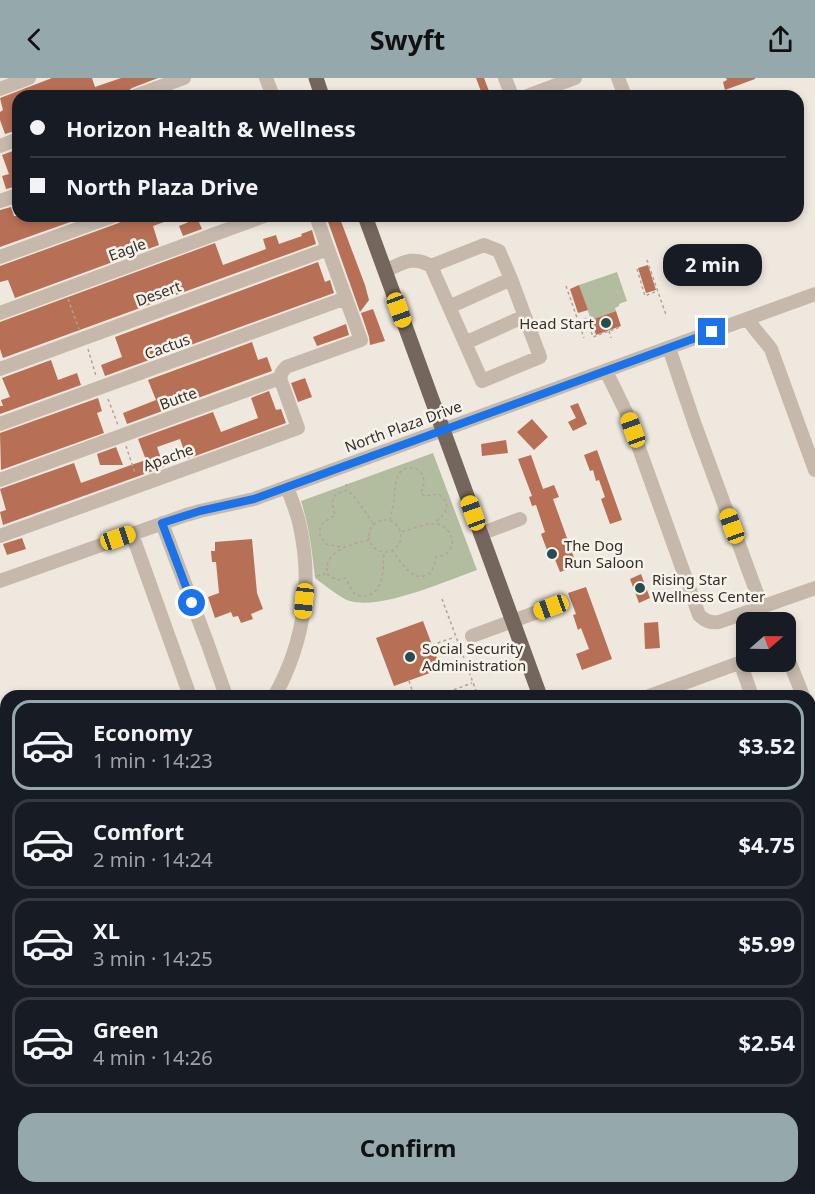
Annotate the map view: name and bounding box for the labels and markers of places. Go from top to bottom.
place label: Head Start [519,313,595,333]
marker: Head Start [599,316,613,330]
place label: The Dog Run Saloon [564,535,644,572]
marker: The Dog Run Saloon [545,547,559,561]
place label: Rising Star Wellness Center [652,569,765,606]
marker: Rising Star Wellness Center [633,581,647,595]
place label: Social Security Administration [422,638,526,675]
marker: Social Security Administration [403,650,417,664]

